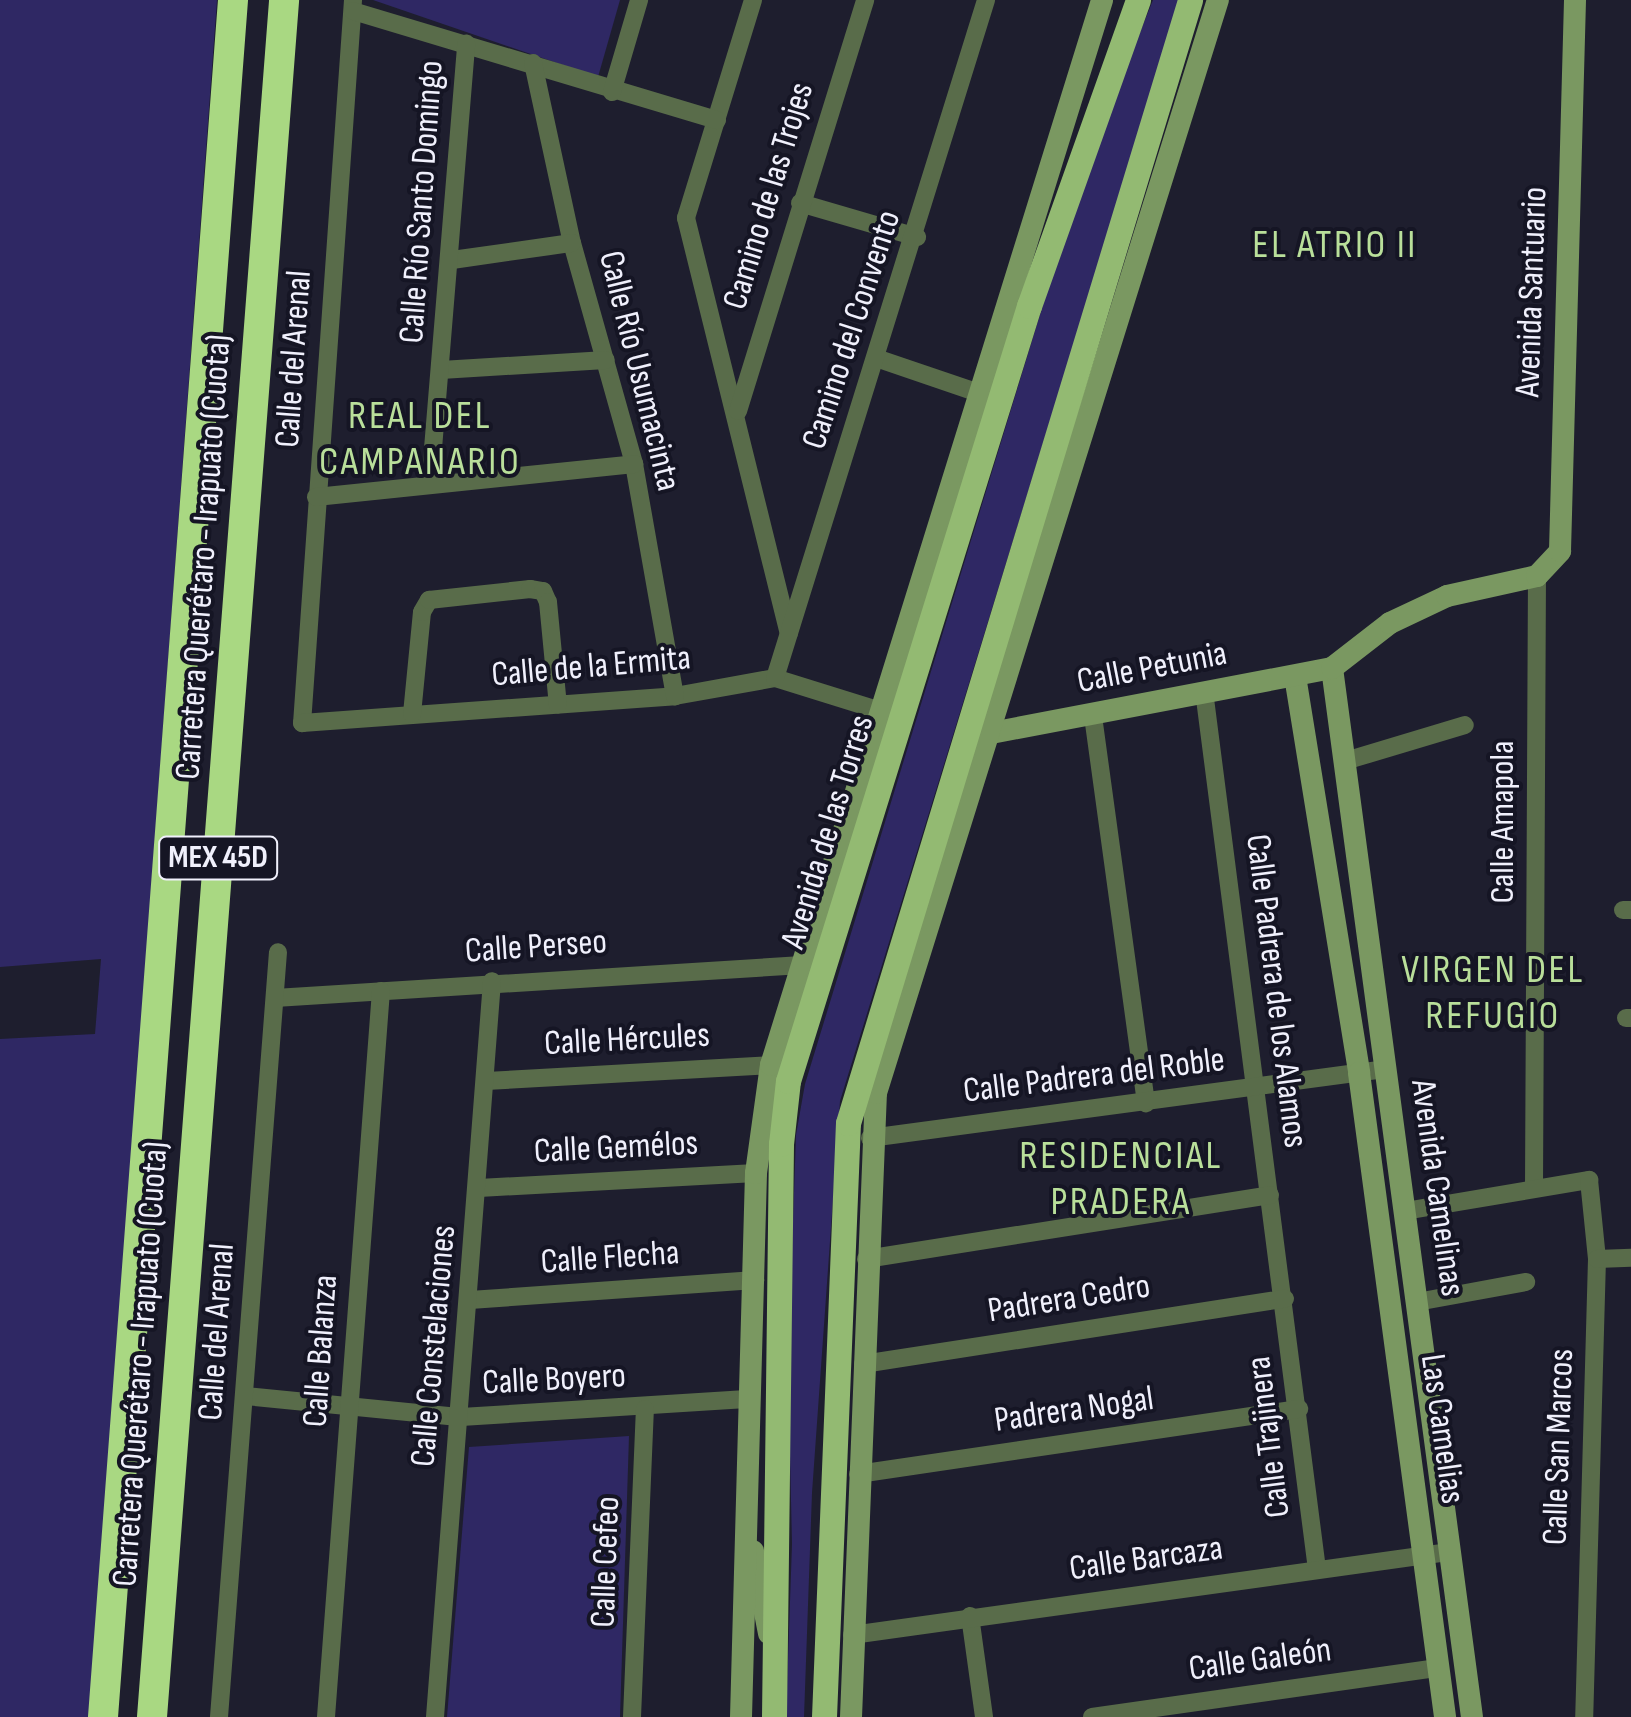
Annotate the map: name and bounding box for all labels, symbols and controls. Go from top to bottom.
street label: Calle Río Santo Domingo [391,59,453,345]
street label: Camino de las Trojes [715,78,823,314]
street label: Avenida Santuario [1507,186,1557,398]
street label: Camino del Convento [794,205,910,455]
district label: EL ATRIO II [1252,221,1418,269]
street label: Calle Río Usumacinta [589,247,689,495]
street label: Calle del Arenal [267,269,321,449]
street label: Carretera Querétaro - Irapuato (Cuota) [167,333,241,781]
district label: REAL DEL CAMPANARIO [319,392,521,486]
street label: Calle Petunia [1074,633,1230,703]
street label: Calle de la Ermita [490,637,692,697]
street label: Avenida de las Torres [773,710,883,954]
street label: Calle Amapola [1482,740,1524,904]
road number: MEX 45D [158,831,278,885]
street label: Calle Padrera de los Alamos [1236,832,1316,1150]
street label: Calle Perseo [464,921,608,973]
district label: VIRGEN DEL REFUGIO [1401,946,1585,1040]
street label: Calle Hércules [543,1015,711,1065]
street label: Calle Padrera del Roble [961,1039,1227,1113]
street label: Avenida Camelinas [1401,1077,1473,1299]
street label: Calle Gemélos [533,1123,699,1173]
district label: RESIDENCIAL PRADERA [1019,1132,1223,1226]
street label: Carretera Querétaro - Irapuato (Cuota) [104,1140,178,1588]
street label: Calle Constelaciones [403,1223,465,1469]
street label: Calle Flecha [539,1232,681,1284]
street label: Calle del Arenal [190,1242,244,1422]
street label: Padrera Cedro [985,1265,1153,1333]
street label: Calle Balanza [295,1273,347,1429]
street label: Calle San Marcos [1535,1348,1583,1546]
street label: Las Camelias [1411,1351,1473,1507]
street label: Calle Trajinera [1238,1354,1300,1520]
street label: Calle Boyero [481,1355,627,1405]
street label: Padrera Nogal [992,1378,1156,1442]
street label: Calle Cefeo [583,1496,629,1628]
street label: Calle Barcaza [1067,1527,1225,1591]
street label: Calle Galeón [1186,1629,1334,1691]

